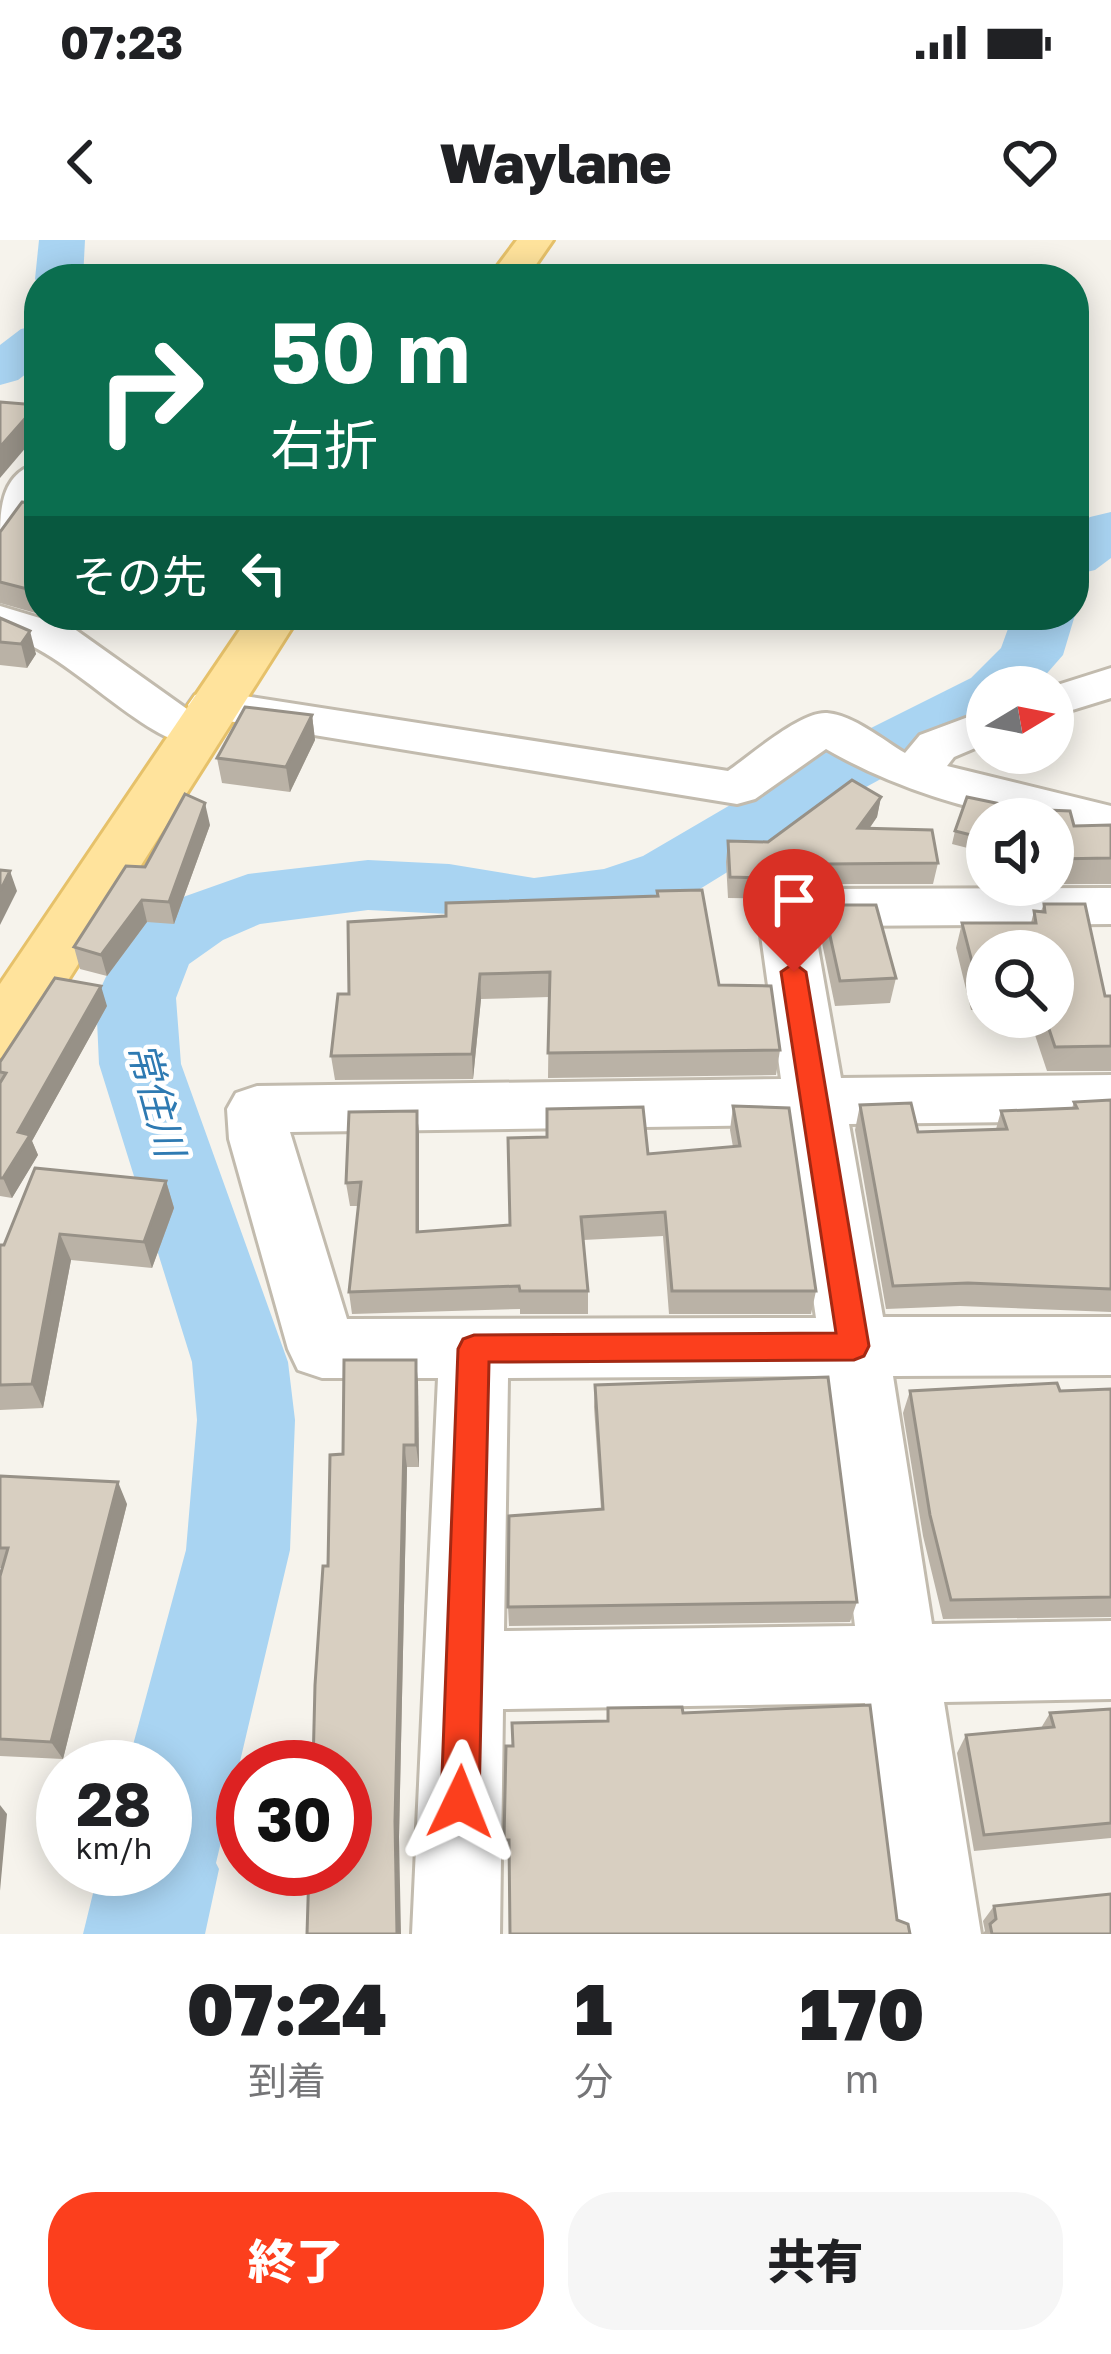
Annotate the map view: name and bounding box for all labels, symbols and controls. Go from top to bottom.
text: 07:23 [60,15,183,69]
icon: back [48,129,114,195]
icon: heart [997,129,1063,195]
text: Waylane [440,130,671,195]
text: 50 m [270,301,470,401]
icon: right [72,312,228,468]
text: 右折 [270,412,378,477]
icon: left [231,540,297,606]
text: その先 [72,549,207,603]
north arrow [966,666,1074,774]
map controls [966,666,1074,1038]
button: sound [966,798,1074,906]
pin [743,849,845,972]
icon: arrive [761,867,827,933]
button: search [966,930,1074,1038]
water label: 常住川 [119,1036,196,1165]
position arrow [397,1739,523,1865]
speed limit sign: 30 [216,1740,372,1896]
text: 28 [76,1767,151,1839]
text: km/h [76,1830,152,1866]
text: 07:24 [187,1964,388,2051]
text: 1 [575,1964,613,2051]
text: 170 [800,1969,924,2056]
text: m [845,2055,879,2102]
text: 到着 [248,2057,326,2104]
text: 分 [574,2057,613,2104]
button: 終了 [48,2192,544,2330]
button: 共有 [568,2192,1063,2330]

